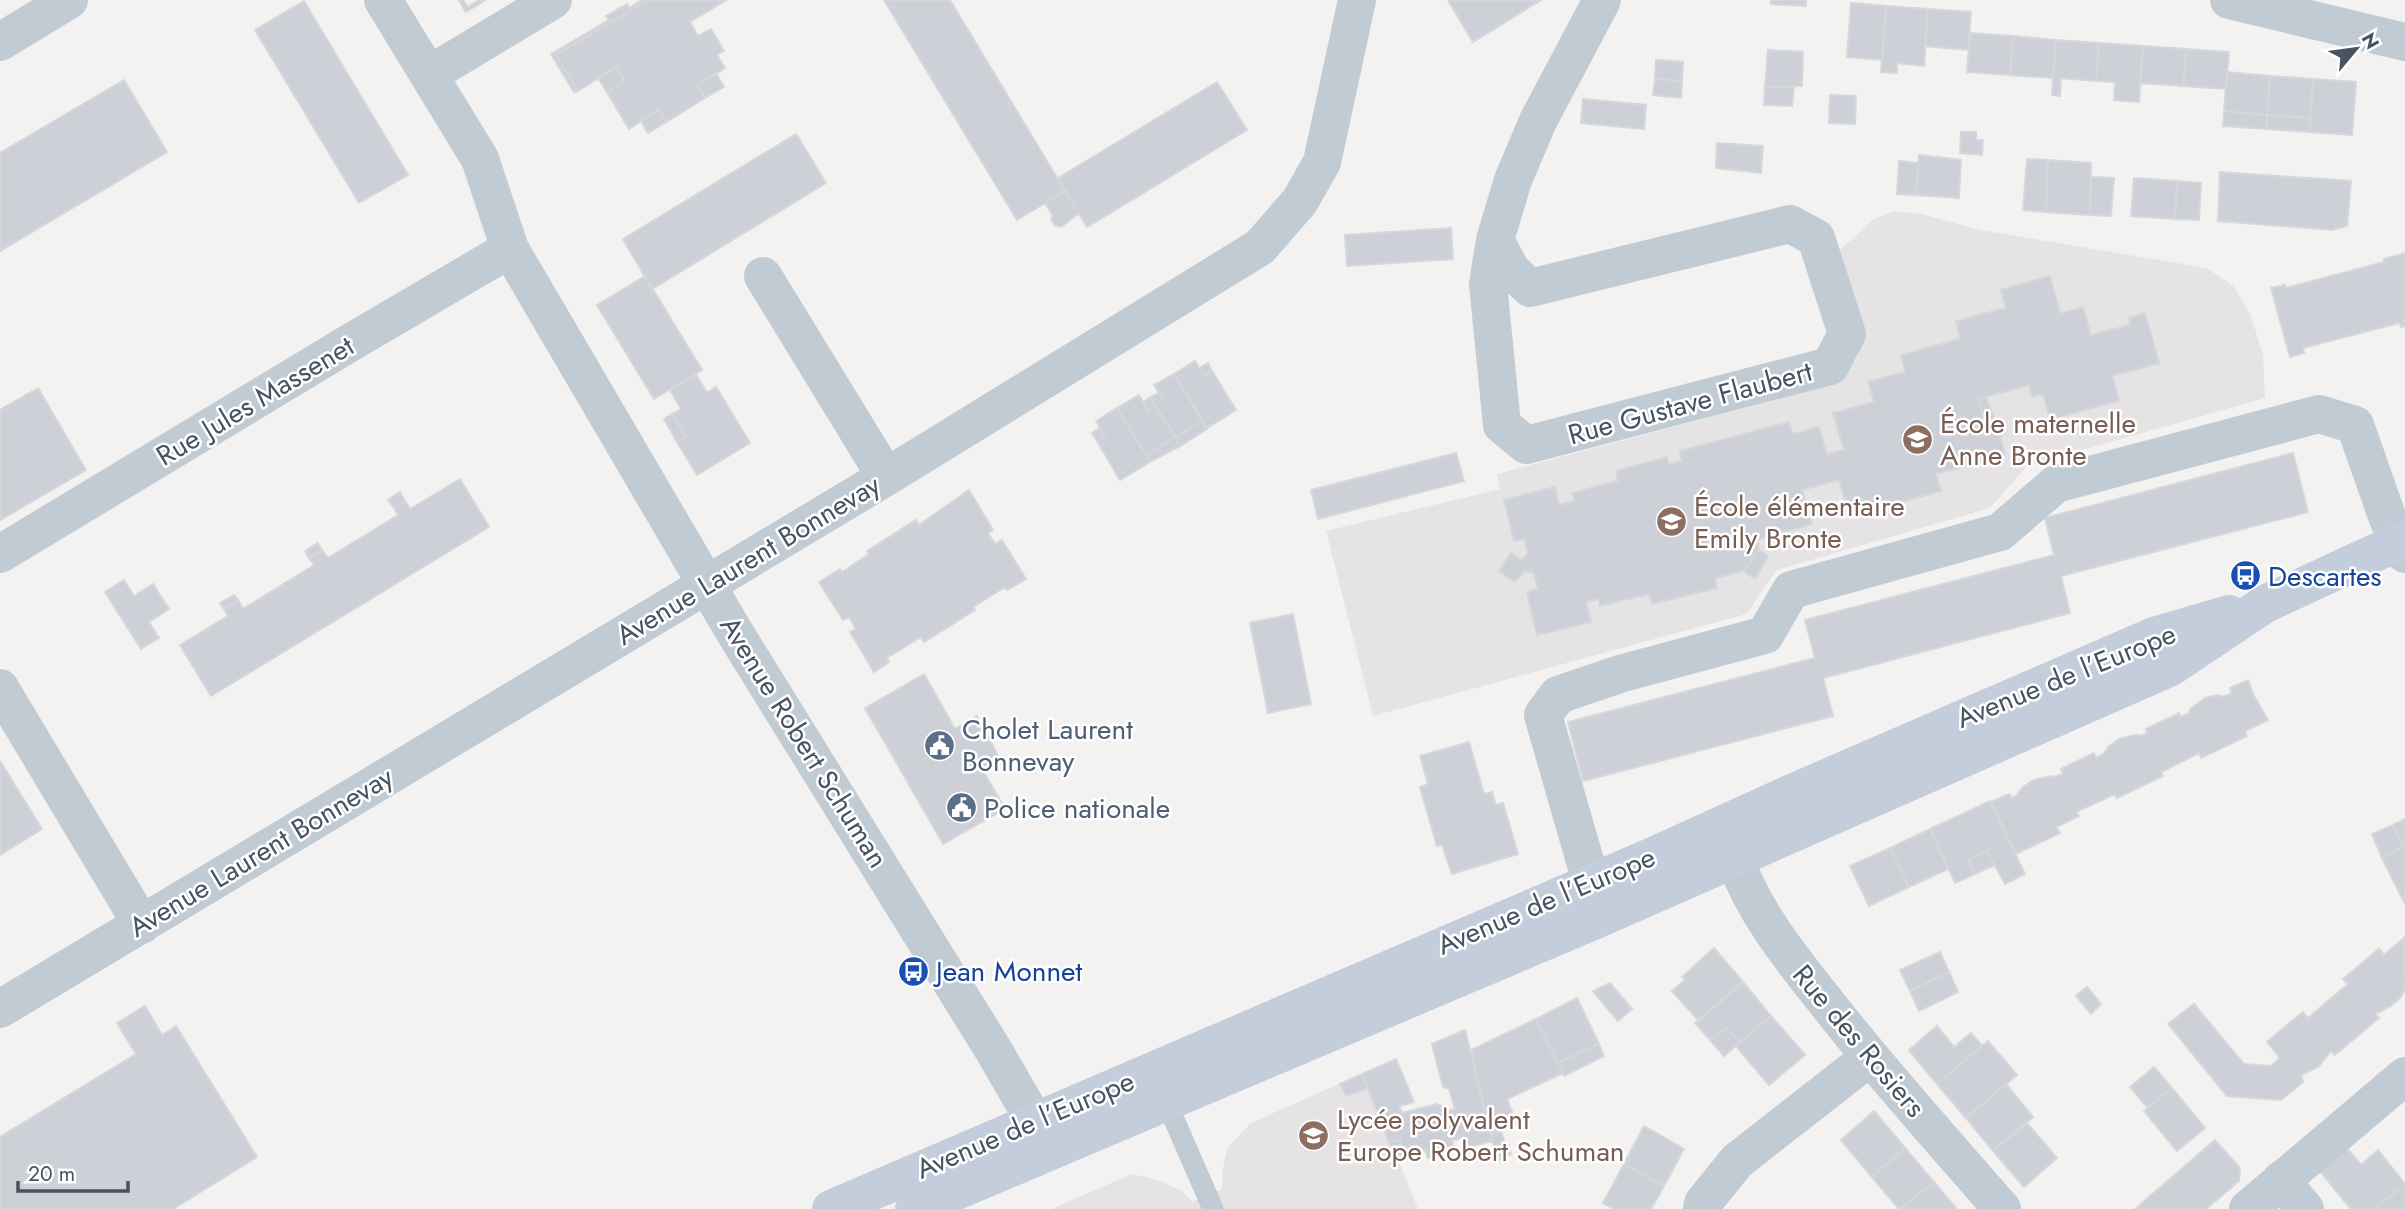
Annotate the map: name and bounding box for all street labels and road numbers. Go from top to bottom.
street label: Rue Jules Massenet [148,326,362,476]
street label: Rue Gustave Flaubert [1563,351,1817,455]
street label: Avenue Laurent Bonnevay [608,464,889,655]
street label: Avenue Robert Schuman [710,608,898,876]
street label: Avenue de l’Europe [1950,613,2182,739]
street label: Avenue Laurent Bonnevay [121,756,402,947]
street label: Avenue de l’Europe [1431,837,1661,965]
street label: Rue des Rosiers [1783,956,1935,1126]
street label: Avenue de l’Europe [910,1061,1140,1189]

